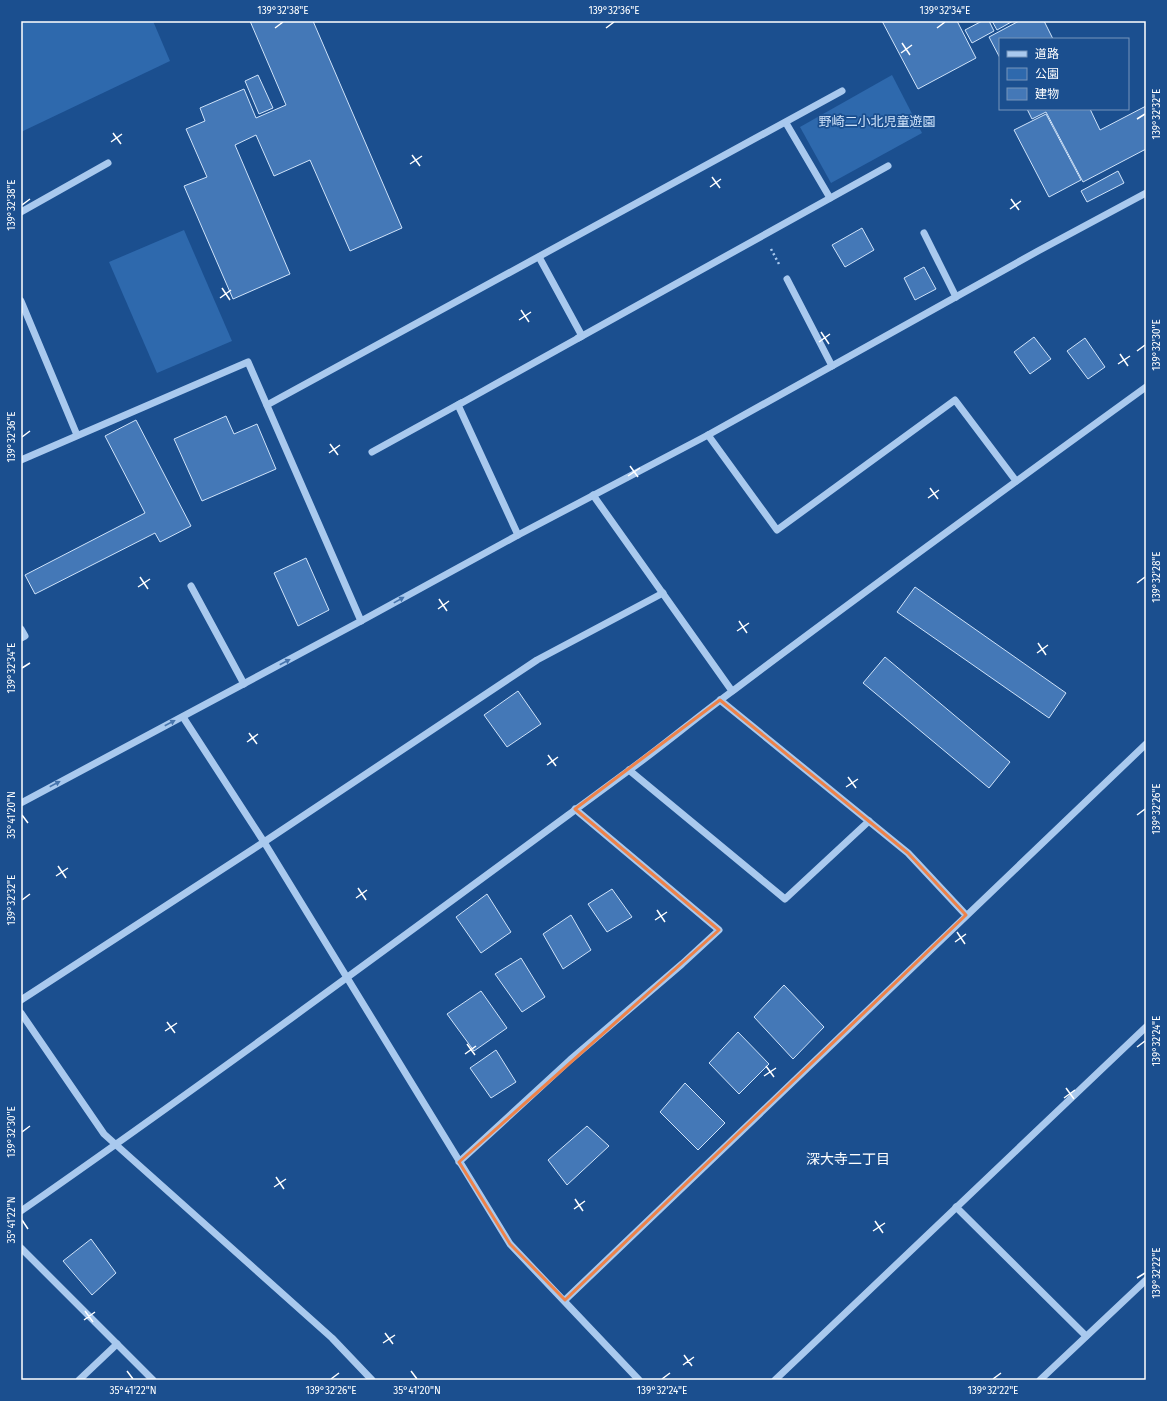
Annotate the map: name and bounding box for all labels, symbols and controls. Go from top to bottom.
text: 139°32'38"E [257,5,309,17]
text: 139°32'36"E [588,5,640,17]
text: 139°32'34"E [920,5,970,17]
legend [999,38,1129,110]
text: 道路 [1035,47,1059,61]
text: 公園 [1035,67,1059,81]
text: 建物 [1035,87,1059,101]
text: 139°32'32"E [1151,89,1163,139]
park label: 野崎二小北児童遊園 [818,114,936,129]
text: 139°32'38"E [6,179,18,231]
text: 139°32'30"E [1151,319,1163,371]
text: 139°32'36"E [6,411,18,463]
text: 139°32'28"E [1151,551,1163,603]
one-way arrow [393,597,405,604]
text: 139°32'34"E [6,643,18,693]
one-way arrow [279,659,291,665]
one-way arrow [164,720,176,727]
one-way arrow [50,781,61,788]
text: 139°32'26"E [1151,783,1163,835]
text: 35°41'20"N [6,791,18,839]
text: 139°32'32"E [6,875,18,925]
text: 139°32'24"E [1151,1016,1163,1066]
text: 139°32'30"E [6,1106,18,1158]
district label: 深大寺二丁目 [806,1151,890,1168]
text: 35°41'22"N [6,1196,18,1244]
text: 139°32'22"E [1151,1248,1163,1298]
text: 35°41'22"N [109,1385,157,1397]
text: 139°32'26"E [305,1385,357,1397]
text: 35°41'20"N [393,1385,441,1397]
text: 139°32'24"E [637,1385,687,1397]
text: 139°32'22"E [968,1385,1018,1397]

